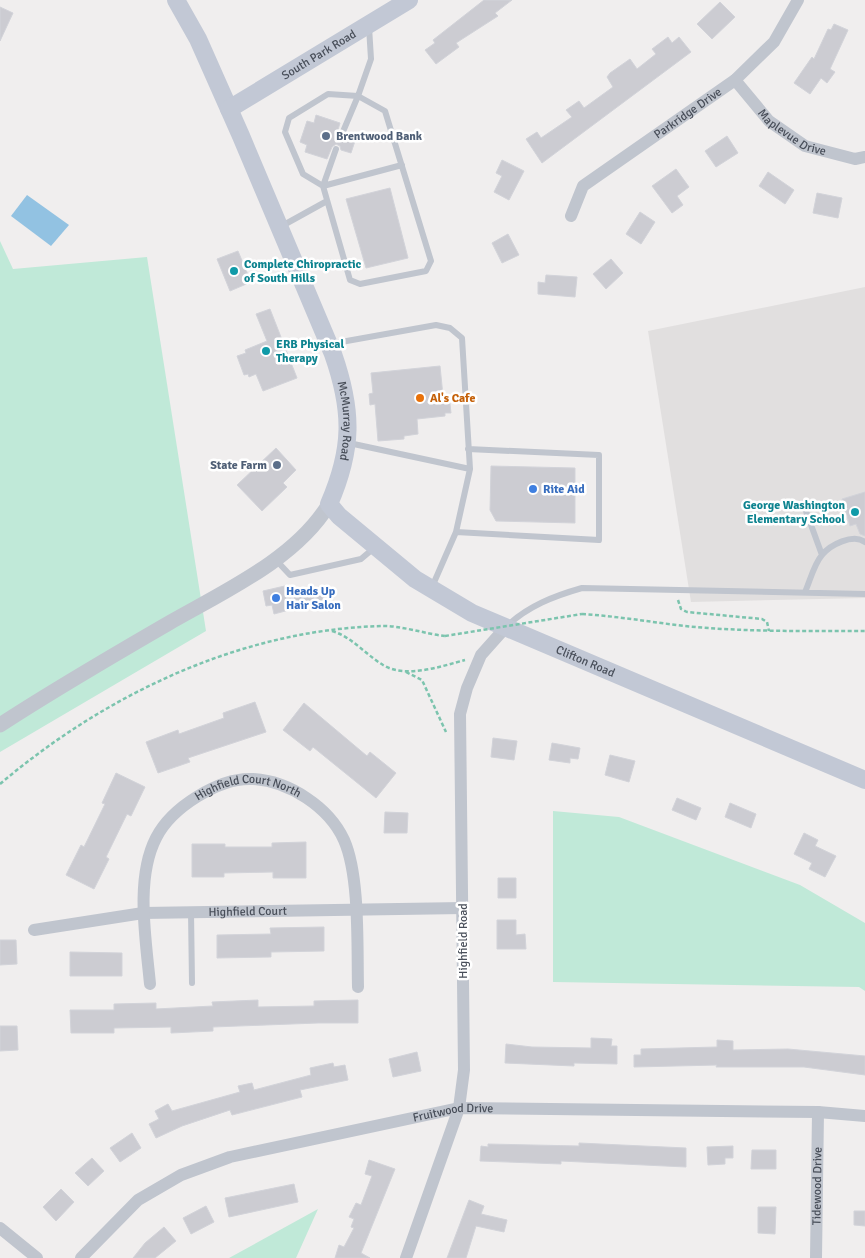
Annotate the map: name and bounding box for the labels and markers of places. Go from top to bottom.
place label: Brentwood Bank [336,129,423,144]
marker: Brentwood Bank [320,130,332,142]
place label: Complete Chiropractic of South Hills [244,257,361,286]
marker: Complete Chiropractic of South Hills [228,265,240,277]
place label: ERB Physical Therapy [276,337,344,366]
marker: ERB Physical Therapy [260,345,272,357]
place label: Al's Cafe [430,391,475,406]
marker: Al's Cafe [414,392,426,404]
place label: State Farm [210,458,267,473]
marker: State Farm [271,459,283,471]
place label: Rite Aid [543,482,585,497]
marker: Rite Aid [527,483,539,495]
place label: George Washington Elementary School [743,498,845,527]
marker: George Washington Elementary School [849,506,861,518]
place label: Heads Up Hair Salon [286,584,341,613]
marker: Heads Up Hair Salon [270,592,282,604]

